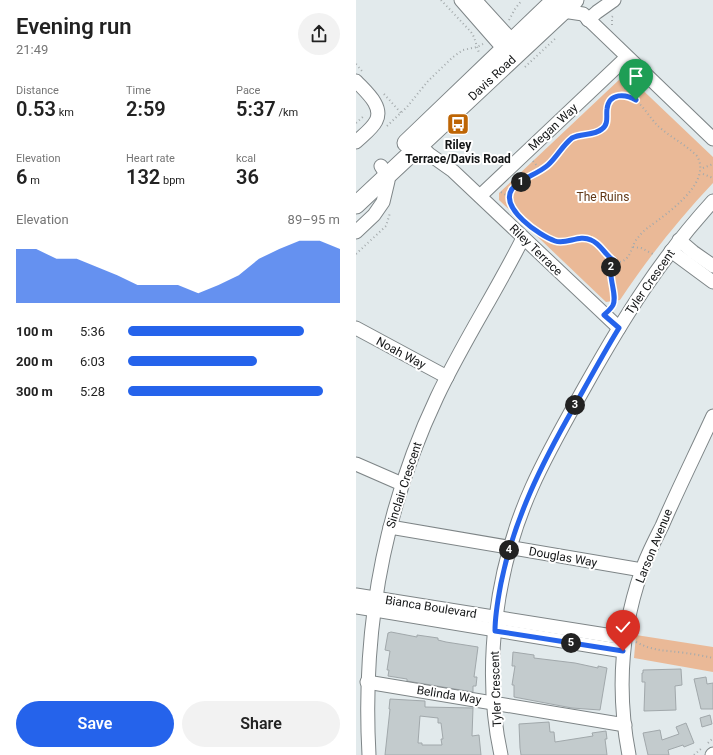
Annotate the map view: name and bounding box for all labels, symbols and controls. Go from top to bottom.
button: share [298,13,340,55]
text: Evening run [16,14,132,39]
text: 21:49 [16,42,48,57]
street label: Davis Road [465,53,519,103]
pin [619,59,653,100]
icon: arrive [625,65,647,87]
text: Distance [16,84,59,97]
text: Time [126,84,151,97]
text: Pace [236,84,260,97]
text: 0.53 [16,97,56,121]
text: 2:59 [126,97,166,121]
text: 5:37 [236,97,276,121]
street label: Megan Way [525,100,581,153]
text: km [56,106,74,119]
text: /km [276,106,298,119]
bus stop icon: Riley Terrace/Davis Road [445,111,471,137]
place label: Riley Terrace/Davis Road [405,138,511,166]
text: Elevation [16,152,61,165]
text: Heart rate [126,152,175,165]
text: kcal [236,152,256,165]
text: 6 [16,165,27,189]
text: 132 [126,165,160,189]
text: 36 [236,165,259,189]
pin: 1 [511,172,531,192]
text: m [27,174,40,187]
text: bpm [160,174,185,187]
text: 1 [518,175,524,188]
park label: The Ruins [577,190,629,204]
text: Elevation [16,212,69,227]
text: 89–95 m [288,212,340,227]
street label: Riley Terrace [507,221,565,279]
street label: Tyler Crescent [622,247,678,317]
pin: 2 [601,257,621,277]
text: 2 [608,260,614,273]
text: 100 m [16,324,53,339]
text: 5:36 [80,324,105,339]
street label: Noah Way [374,334,428,372]
text: 200 m [16,354,53,369]
text: 6:03 [80,354,105,369]
text: 300 m [16,384,53,399]
text: 5:28 [80,384,105,399]
pin: 3 [565,395,585,415]
text: 3 [572,398,578,411]
street label: Sinclair Crescent [383,440,425,530]
street label: Larson Avenue [633,507,675,585]
pin: 4 [499,540,519,560]
text: 4 [506,543,512,556]
street label: Douglas Way [528,544,599,570]
street label: Bianca Boulevard [384,593,478,621]
pin [606,610,640,651]
icon: check [612,616,634,638]
pin: 5 [561,633,581,653]
text: 5 [568,636,574,649]
street label: Tyler Crescent [488,651,504,727]
street label: Belinda Way [416,683,483,707]
button: Save [16,701,174,747]
button: Share [182,701,340,747]

